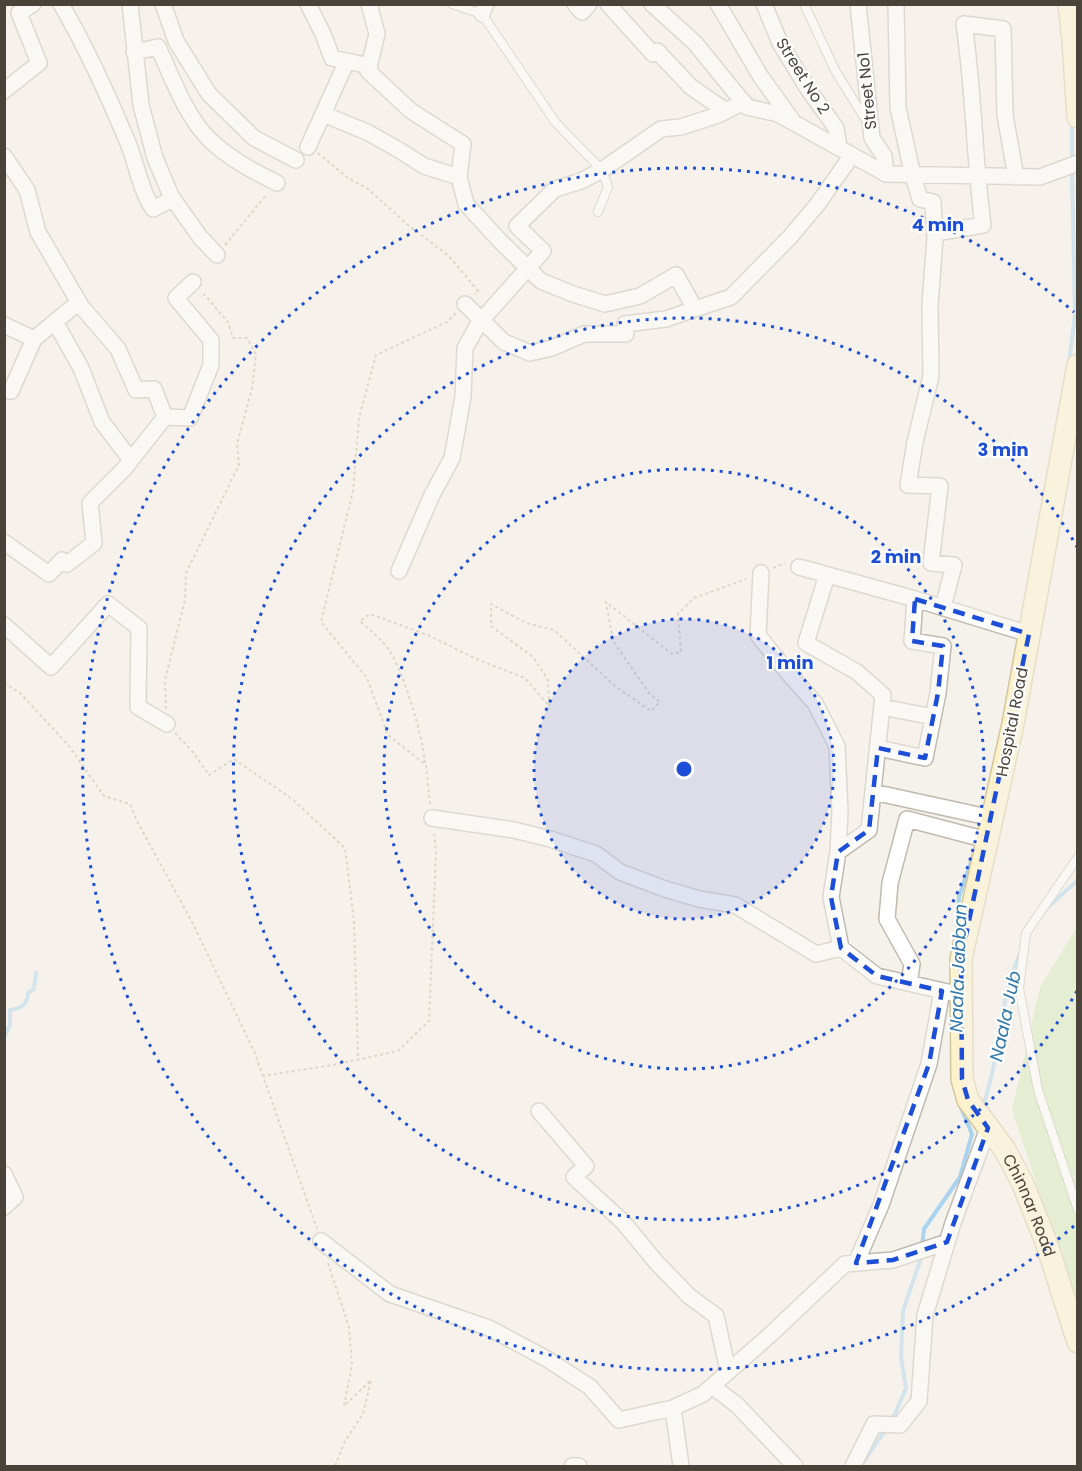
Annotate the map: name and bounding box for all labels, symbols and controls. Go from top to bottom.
street label: Street No 2 [770,33,836,119]
street label: Street No1 [852,51,882,131]
text: 4 min [912,212,964,237]
text: 3 min [977,437,1029,462]
text: 2 min [871,544,921,569]
text: 1 min [766,650,814,675]
street label: Hospital Road [990,665,1034,779]
centre of rings [674,759,694,779]
water label: Naala Jabban [943,903,973,1033]
water label: Naala Jub [983,968,1027,1064]
street label: Chinnar Road [997,1150,1061,1259]

